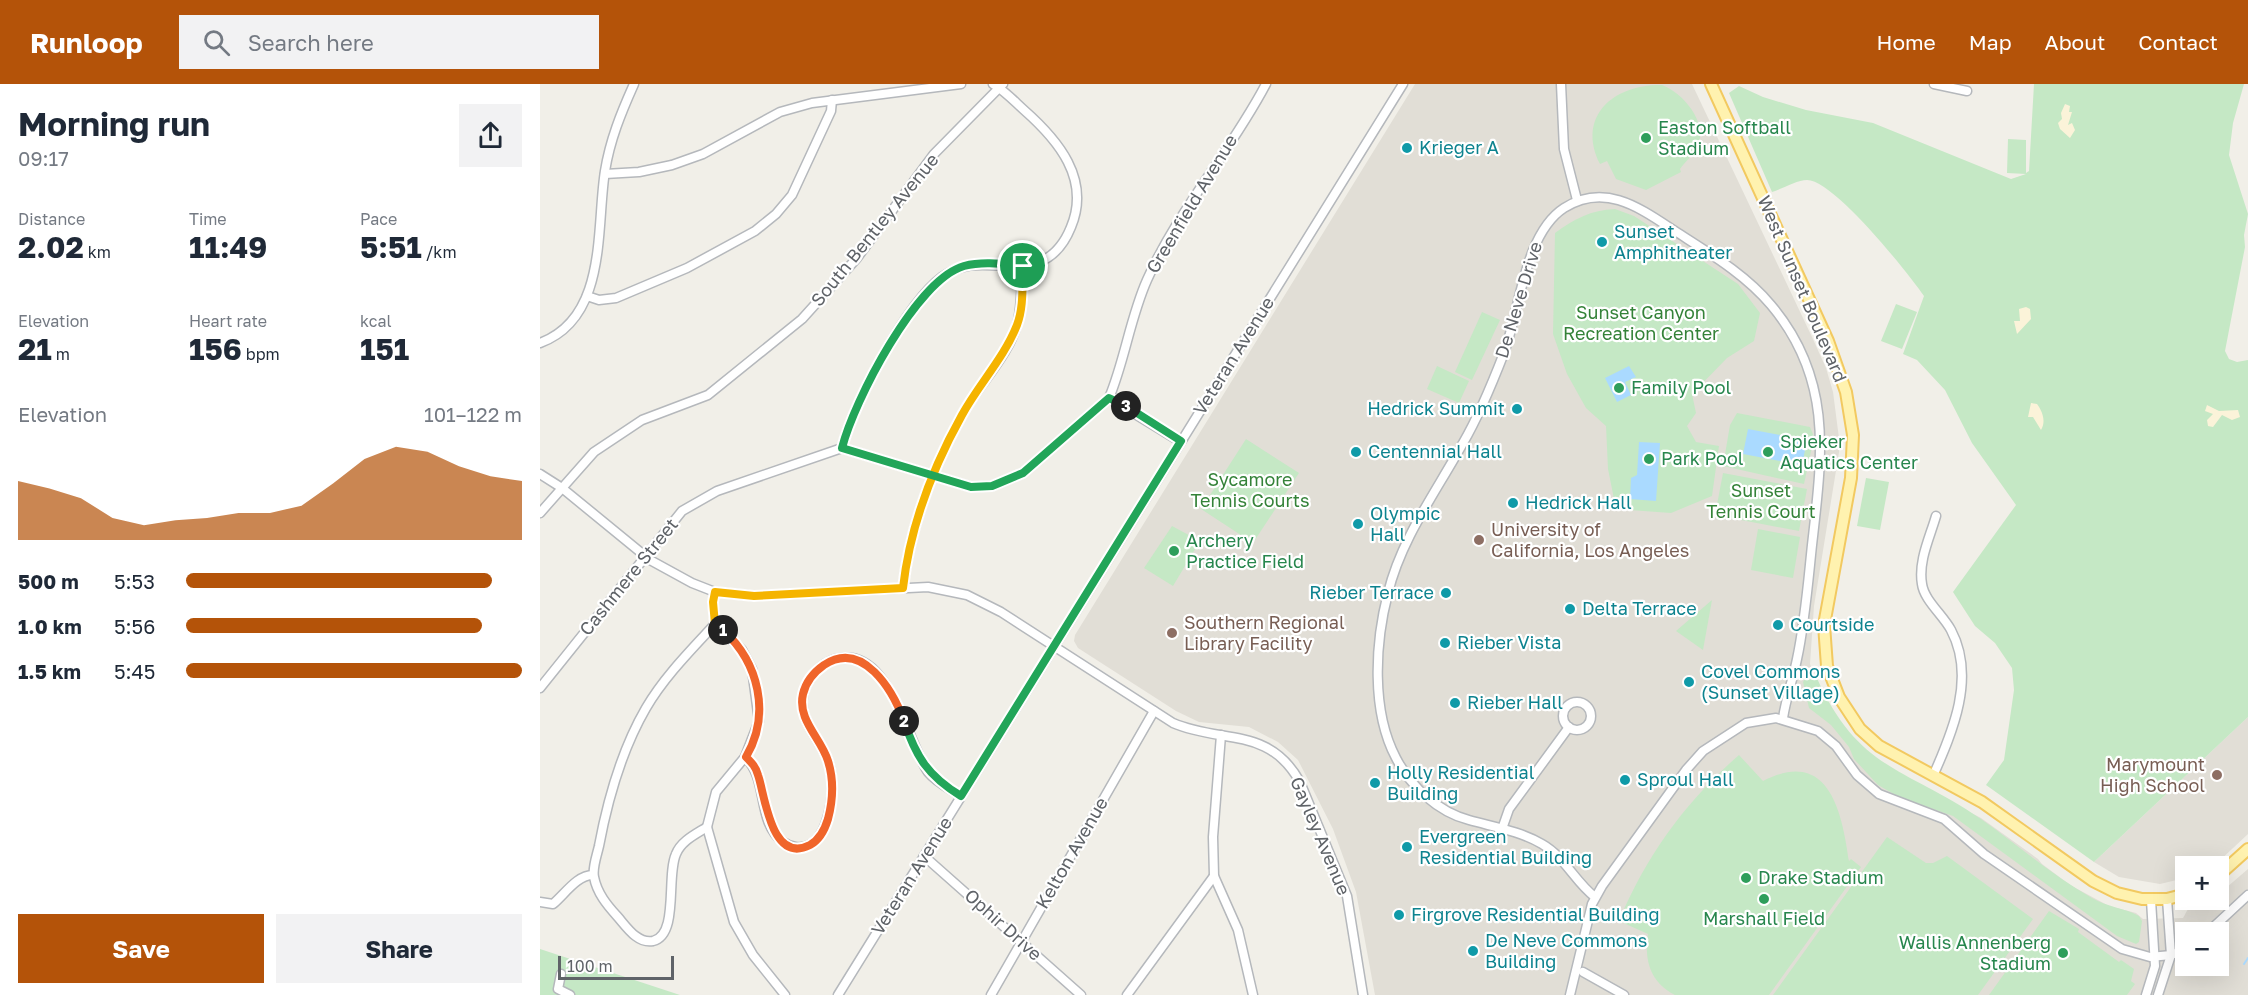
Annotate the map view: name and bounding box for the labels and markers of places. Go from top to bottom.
place label: Easton Softball Stadium [1658,116,1791,159]
marker: Easton Softball Stadium [1639,131,1653,145]
place label: Krieger A [1419,136,1499,158]
marker: Krieger A [1400,141,1414,155]
place label: Sunset Amphitheater [1614,220,1732,263]
marker: Sunset Amphitheater [1595,235,1609,249]
pin [997,240,1048,291]
place label: Family Pool [1631,376,1731,398]
marker: Family Pool [1612,381,1626,395]
pin: 3 [1111,391,1141,421]
place label: Hedrick Summit [1367,397,1505,419]
marker: Hedrick Summit [1510,402,1524,416]
place label: Spieker Aquatics Center [1780,430,1918,473]
place label: Centennial Hall [1368,440,1502,462]
marker: Centennial Hall [1349,445,1363,459]
marker: Spieker Aquatics Center [1761,445,1775,459]
place label: Park Pool [1661,447,1744,469]
marker: Park Pool [1642,452,1656,466]
place label: Hedrick Hall [1525,491,1632,513]
marker: Hedrick Hall [1506,496,1520,510]
place label: Olympic Hall [1370,502,1441,545]
marker: Olympic Hall [1351,517,1365,531]
place label: University of California, Los Angeles [1491,518,1689,561]
place label: Archery Practice Field [1186,529,1304,572]
marker: University of California, Los Angeles [1472,533,1486,547]
marker: Archery Practice Field [1167,544,1181,558]
place label: Rieber Terrace [1309,581,1434,603]
marker: Rieber Terrace [1439,586,1453,600]
place label: Delta Terrace [1582,597,1697,619]
marker: Delta Terrace [1563,602,1577,616]
place label: Southern Regional Library Facility [1184,611,1345,654]
place label: Courtside [1790,613,1874,635]
pin: 1 [708,615,738,645]
marker: Courtside [1771,618,1785,632]
marker: Southern Regional Library Facility [1165,626,1179,640]
place label: Rieber Vista [1457,631,1561,653]
marker: Rieber Vista [1438,636,1452,650]
place label: Covel Commons (Sunset Village) [1701,660,1840,703]
marker: Covel Commons (Sunset Village) [1682,675,1696,689]
place label: Rieber Hall [1467,691,1563,713]
marker: Rieber Hall [1448,696,1462,710]
pin: 2 [889,706,919,736]
place label: Marymount High School [2100,753,2205,796]
place label: Holly Residential Building [1387,761,1535,804]
place label: Sproul Hall [1637,768,1734,790]
marker: Marymount High School [2210,768,2224,782]
marker: Sproul Hall [1618,773,1632,787]
marker: Holly Residential Building [1368,776,1382,790]
place label: Evergreen Residential Building [1419,825,1592,868]
marker: Evergreen Residential Building [1400,840,1414,854]
place label: Drake Stadium [1758,866,1884,888]
marker: Drake Stadium [1739,871,1753,885]
marker: Marshall Field [1757,892,1771,906]
place label: Firgrove Residential Building [1411,903,1660,925]
place label: Marshall Field [1703,907,1825,929]
marker: Firgrove Residential Building [1392,908,1406,922]
place label: De Neve Commons Building [1485,929,1647,972]
place label: Wallis Annenberg Stadium [1899,931,2051,974]
marker: De Neve Commons Building [1466,944,1480,958]
marker: Wallis Annenberg Stadium [2056,946,2070,960]

